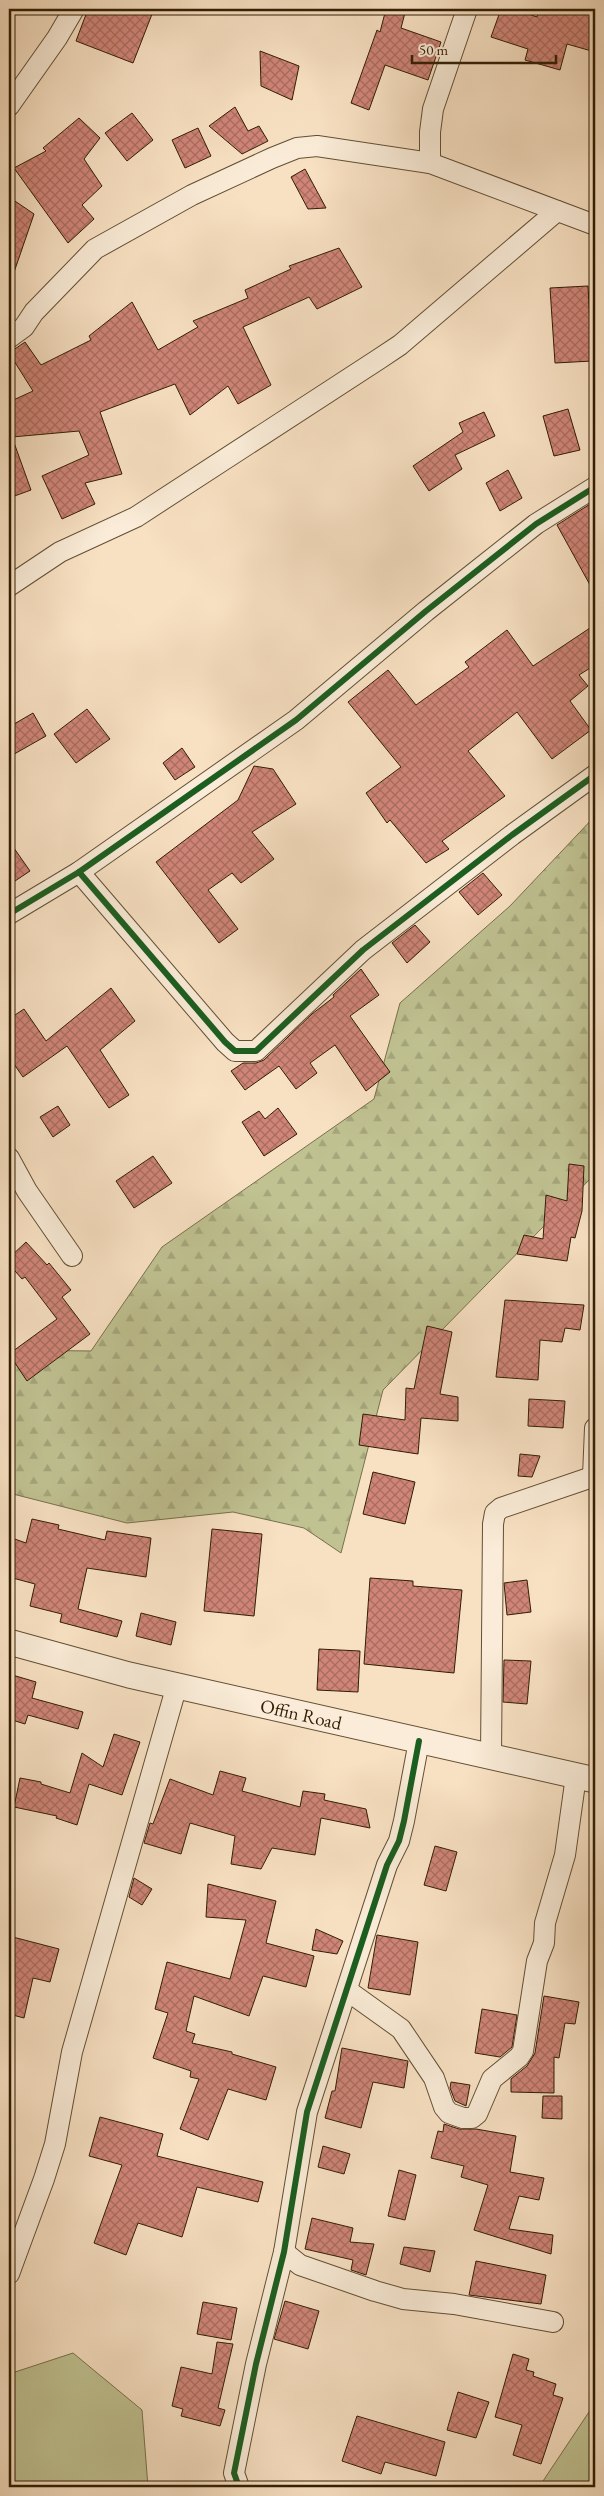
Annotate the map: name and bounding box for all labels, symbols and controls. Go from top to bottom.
scale bar [412,32,555,64]
text: 50 m [419,40,448,59]
street label: Offin Road [258,1692,345,1735]

